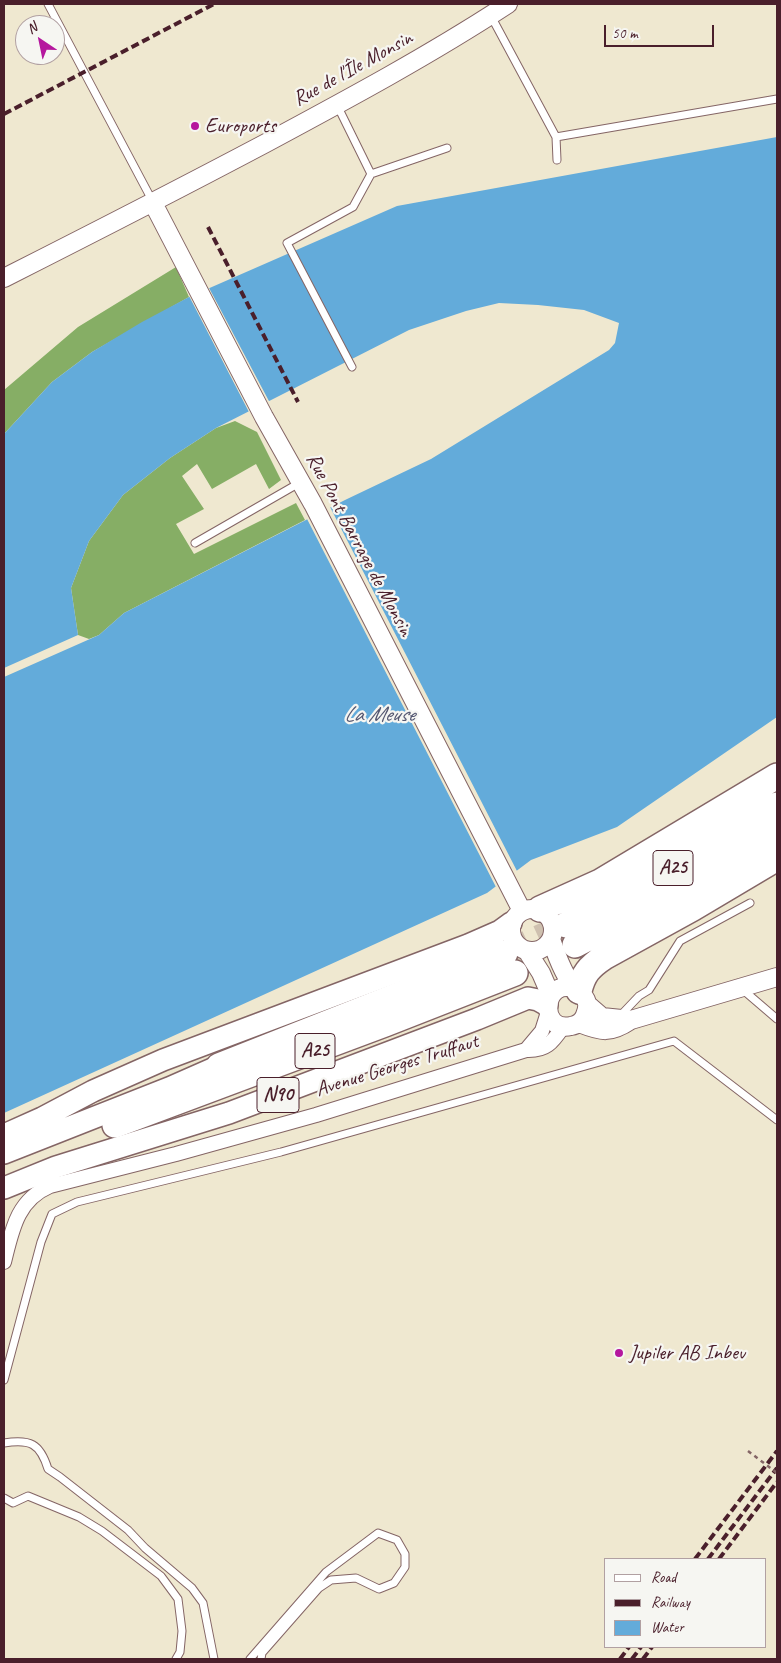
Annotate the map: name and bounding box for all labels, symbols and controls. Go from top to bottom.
north arrow [15,15,65,65]
scale bar [606,15,716,47]
text: N [24,19,40,37]
text: 50 m [612,24,638,43]
street label: Rue de l'Île Monsin [289,26,417,112]
place label: Euroports [205,113,276,139]
marker: Euroports [189,120,201,132]
street label: Rue Pont Barrage de Monsin [300,449,418,641]
water label: La Meuse [344,702,414,728]
road number: A25 [653,850,693,886]
street label: Avenue Georges Truffaut [313,1029,481,1103]
road number: A25 [295,1034,335,1068]
road number: N90 [257,1078,299,1112]
place label: Jupiler AB Inbev [629,1340,745,1366]
marker: Jupiler AB Inbev [613,1347,625,1359]
legend [604,1558,766,1648]
text: Road [651,1568,676,1587]
text: Railway [651,1593,690,1612]
text: Water [651,1618,684,1637]

